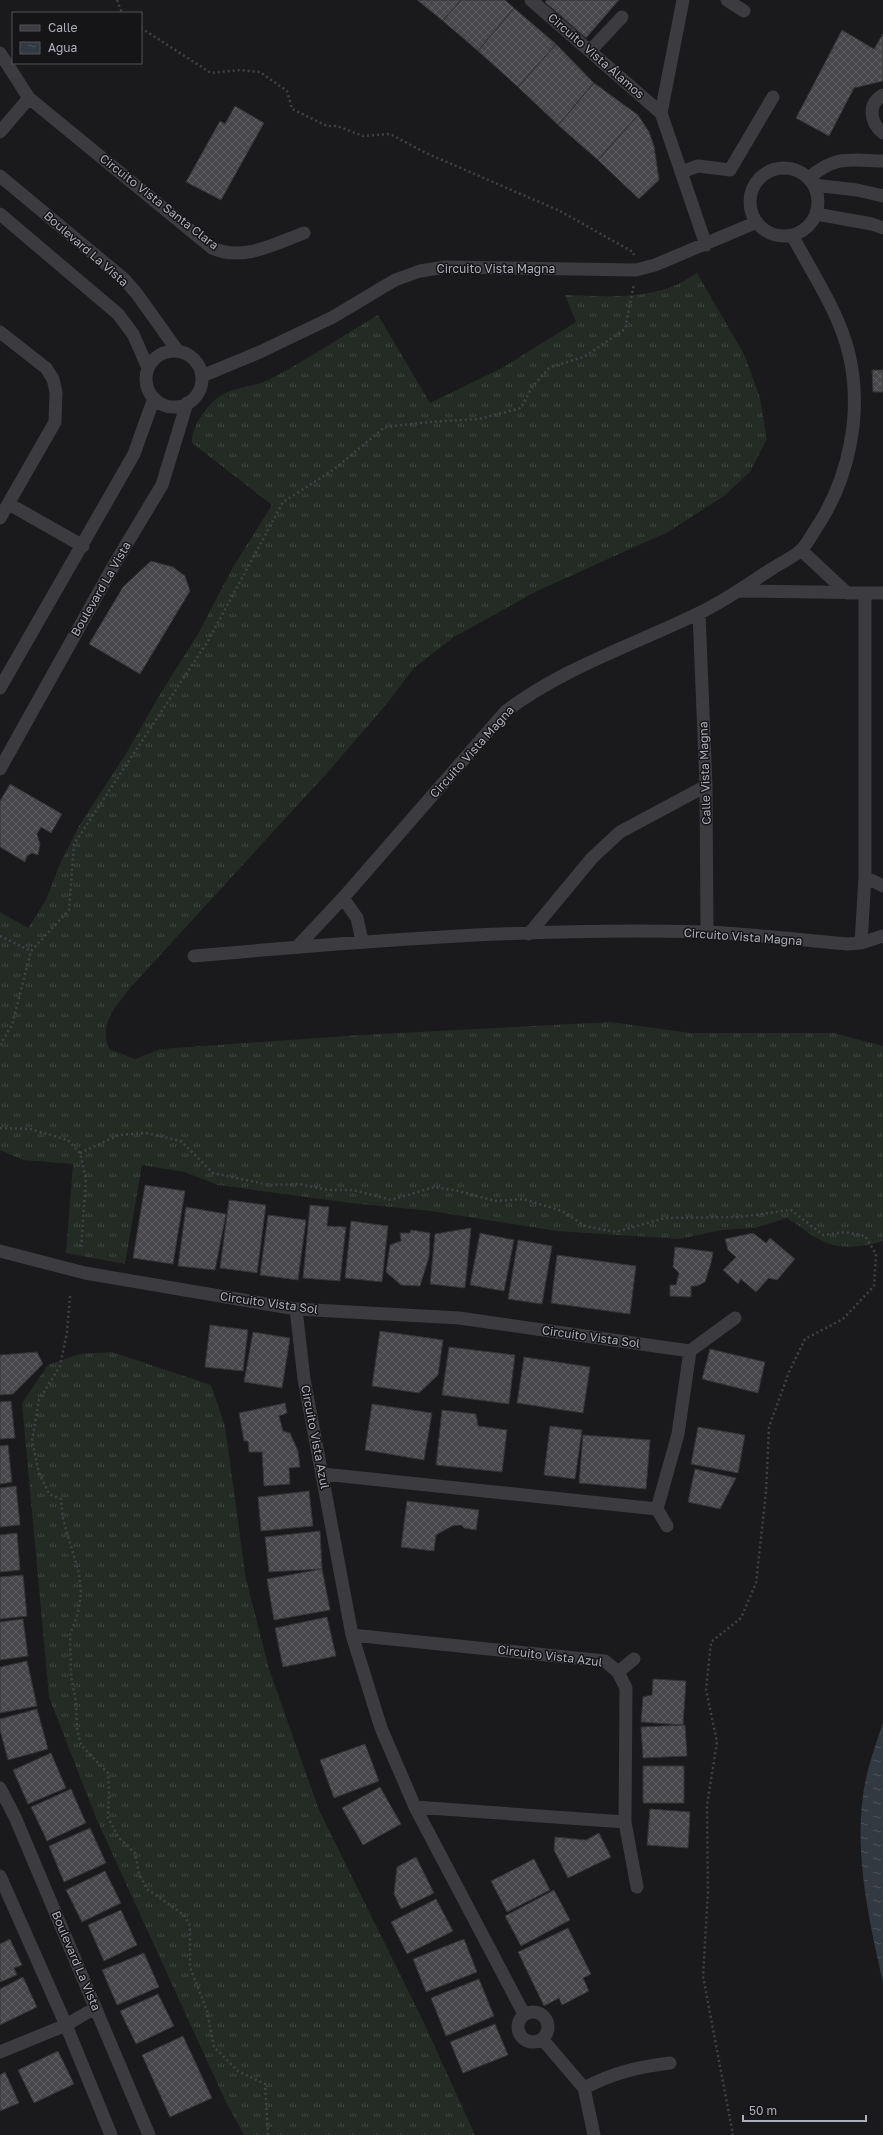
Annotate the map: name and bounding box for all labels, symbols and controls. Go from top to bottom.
street label: Circuito Vista Álamos [545,10,648,102]
legend [12,12,142,64]
text: Calle [48,20,78,35]
text: Agua [48,40,77,55]
street label: Circuito Vista Santa Clara [97,151,222,253]
street label: Boulevard La Vista [41,208,132,289]
street label: Circuito Vista Magna [437,261,555,276]
street label: Boulevard La Vista [67,539,134,639]
street label: Circuito Vista Magna [426,703,517,801]
street label: Calle Vista Magna [695,721,714,825]
street label: Circuito Vista Magna [683,925,803,948]
street label: Circuito Vista Sol [219,1288,319,1317]
street label: Circuito Vista Sol [541,1322,641,1351]
street label: Circuito Vista Azul [298,1384,333,1490]
street label: Circuito Vista Azul [497,1642,604,1669]
street label: Boulevard La Vista [49,1909,104,2013]
scale bar [743,2097,866,2123]
text: 50 m [749,2103,777,2118]

